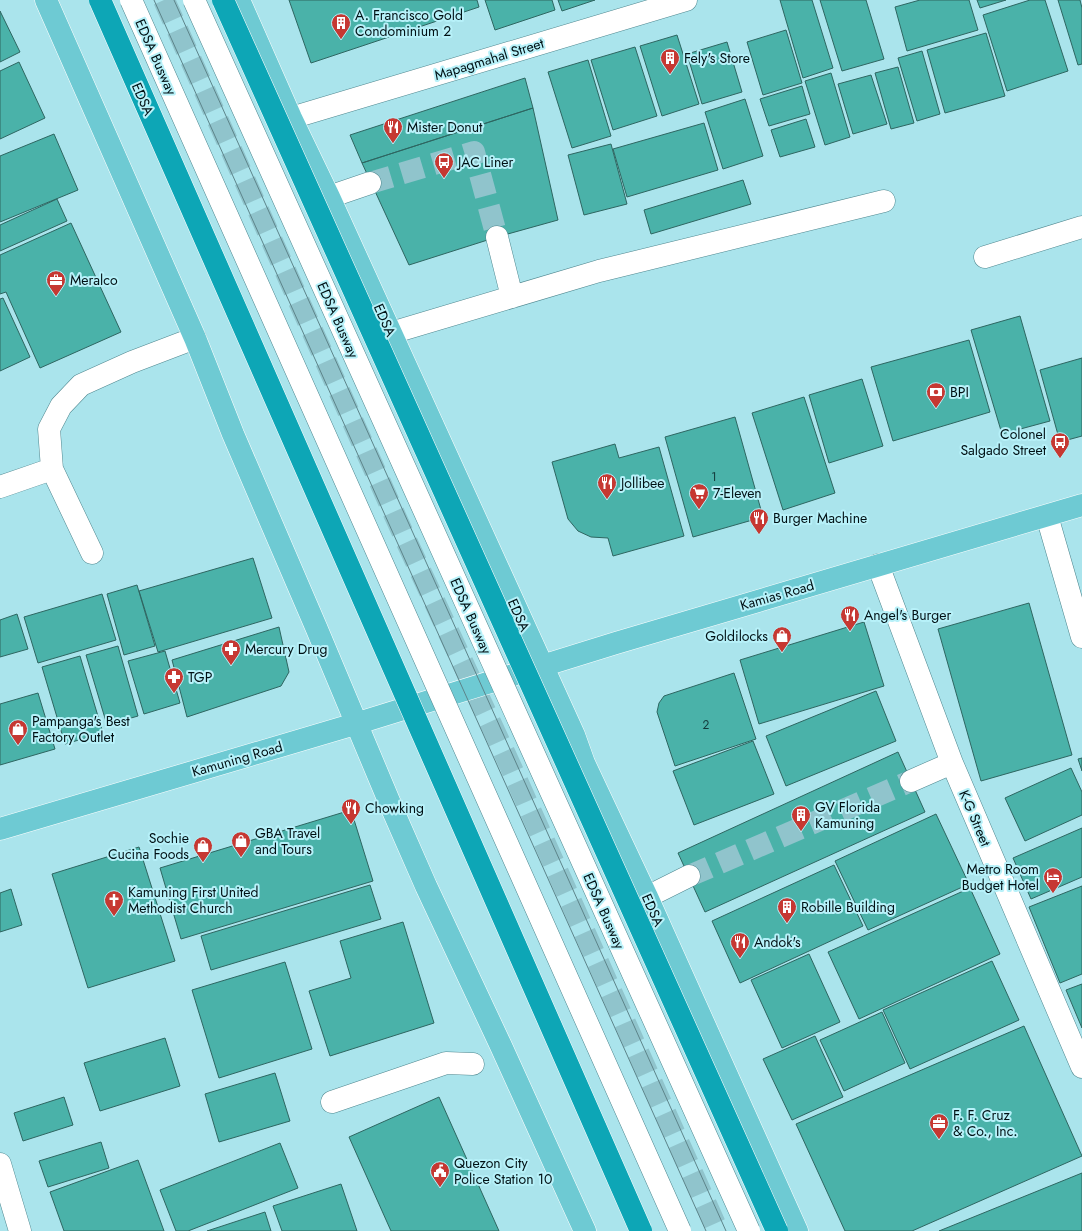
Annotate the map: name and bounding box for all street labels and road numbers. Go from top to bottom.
street label: EDSA Busway [132,16,180,98]
street label: Mapagmahal Street [432,33,547,85]
street label: EDSA [128,80,158,118]
street label: EDSA Busway [312,279,364,362]
street label: EDSA [369,300,401,340]
street label: EDSA Busway [445,575,497,658]
street label: Kamias Road [738,575,816,615]
street label: EDSA [503,595,535,635]
street label: Kamuning Road [189,736,285,782]
street label: K-G Street [954,787,996,850]
street label: EDSA Busway [578,870,630,953]
street label: EDSA [637,890,669,930]

